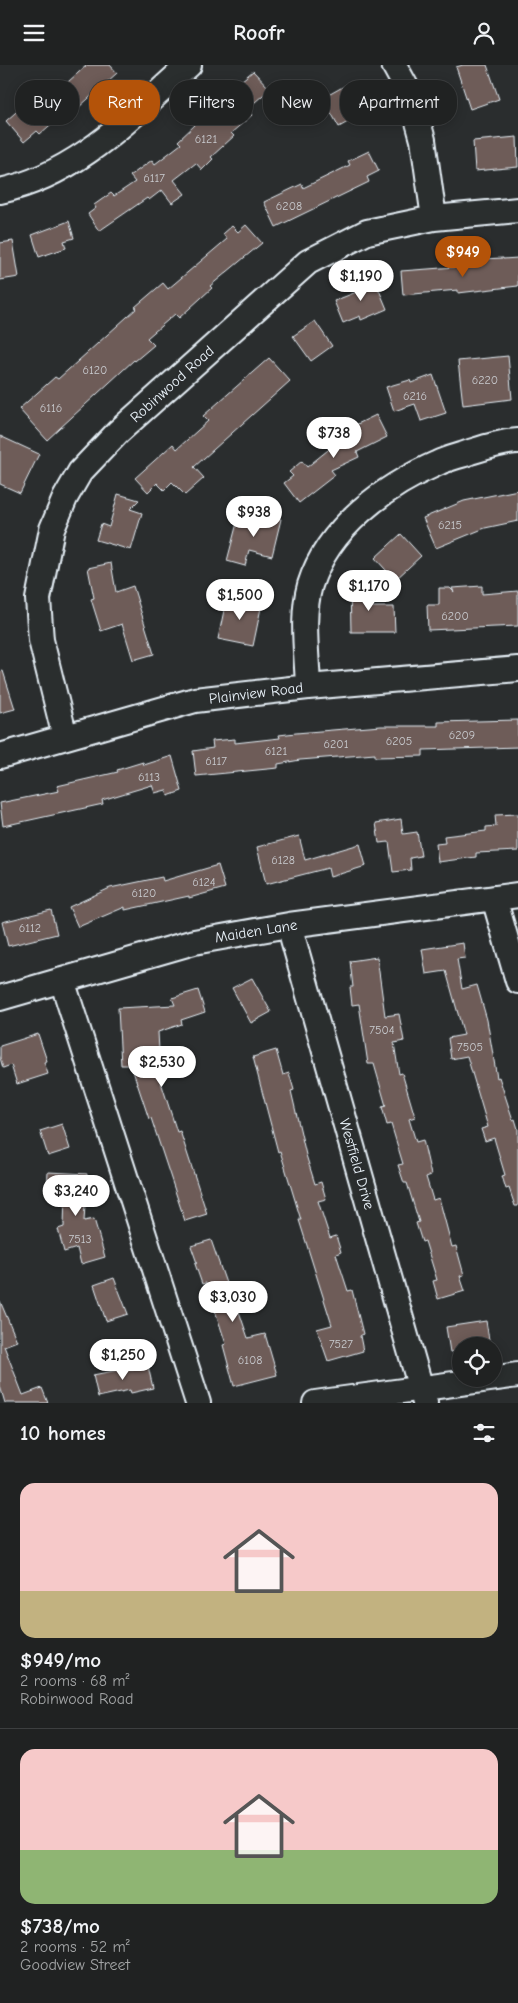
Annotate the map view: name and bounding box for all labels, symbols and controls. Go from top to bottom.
icon: menu [20,19,48,47]
icon: person [470,19,498,47]
text: Roofr [233,20,285,46]
chip: Buy [15,80,79,125]
chip: Rent [89,80,160,125]
chip: Filters [170,80,253,125]
chip: New [263,80,330,125]
chip: Apartment [340,80,457,125]
house number: 6121 [195,132,217,146]
house number: 6117 [143,171,165,185]
house number: 6208 [276,199,302,213]
pin: $949 [433,235,493,278]
text: $949 [446,243,480,261]
pin: $1,190 [320,259,402,302]
text: $1,190 [340,267,382,285]
street label: Robinwood Road [126,342,218,426]
house number: 6120 [83,363,107,377]
house number: 6220 [472,373,498,387]
house number: 6216 [403,389,427,403]
house number: 6116 [40,401,62,415]
pin: $738 [304,417,364,459]
text: $738 [318,424,350,442]
pin: $938 [224,495,284,538]
text: $938 [237,503,271,521]
house number: 6215 [438,518,462,532]
pin: $1,170 [328,569,410,612]
text: $1,170 [348,577,390,595]
pin: $1,500 [199,579,281,621]
text: $1,500 [217,586,263,604]
house number: 6200 [441,609,469,623]
street label: Plainview Road [208,678,304,708]
house number: 6209 [449,728,475,742]
house number: 6205 [386,734,412,748]
house number: 6201 [324,737,349,751]
house number: 6121 [265,744,287,758]
house number: 6117 [205,754,227,768]
house number: 6113 [138,770,160,784]
house number: 6128 [271,853,295,867]
house number: 6124 [192,875,216,889]
house number: 6120 [132,886,156,900]
street label: Maiden Lane [213,916,299,946]
house number: 6112 [19,921,41,935]
house number: 7504 [369,1023,395,1037]
house number: 7505 [457,1040,483,1054]
pin: $2,530 [121,1045,203,1088]
text: $2,530 [139,1053,185,1071]
street label: Westfield Drive [335,1116,379,1212]
pin: $3,240 [35,1175,117,1217]
text: $3,240 [54,1182,98,1200]
house number: 7513 [68,1232,92,1246]
pin: $3,030 [192,1281,274,1323]
text: $3,030 [210,1288,256,1306]
house number: 7527 [329,1337,353,1351]
map controls [452,1337,502,1387]
button: locate [452,1337,502,1387]
pin: $1,250 [82,1339,164,1381]
text: $1,250 [101,1346,145,1364]
house number: 6108 [238,1353,262,1367]
icon: filters [470,1419,498,1447]
text: 10 homes [20,1421,106,1445]
icon: home [214,1516,304,1606]
text: $949/mo [20,1648,101,1672]
text: 2 rooms · 68 m² [20,1672,130,1690]
text: Robinwood Road [20,1690,133,1708]
icon: home [214,1781,304,1871]
text: $738/mo [20,1914,100,1938]
text: 2 rooms · 52 m² [20,1938,130,1956]
text: Goodview Street [20,1956,130,1974]

